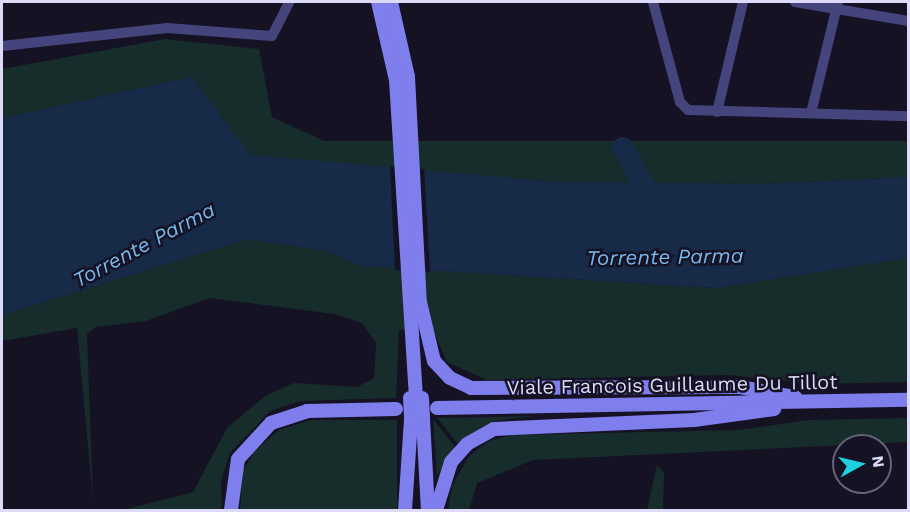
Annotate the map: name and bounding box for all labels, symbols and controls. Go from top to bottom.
water label: Torrente Parma [69,197,219,293]
water label: Torrente Parma [586,243,744,271]
street label: Viale Francois Guillaume Du Tillot [506,370,838,400]
north arrow [832,434,892,494]
text: N [868,455,889,469]

